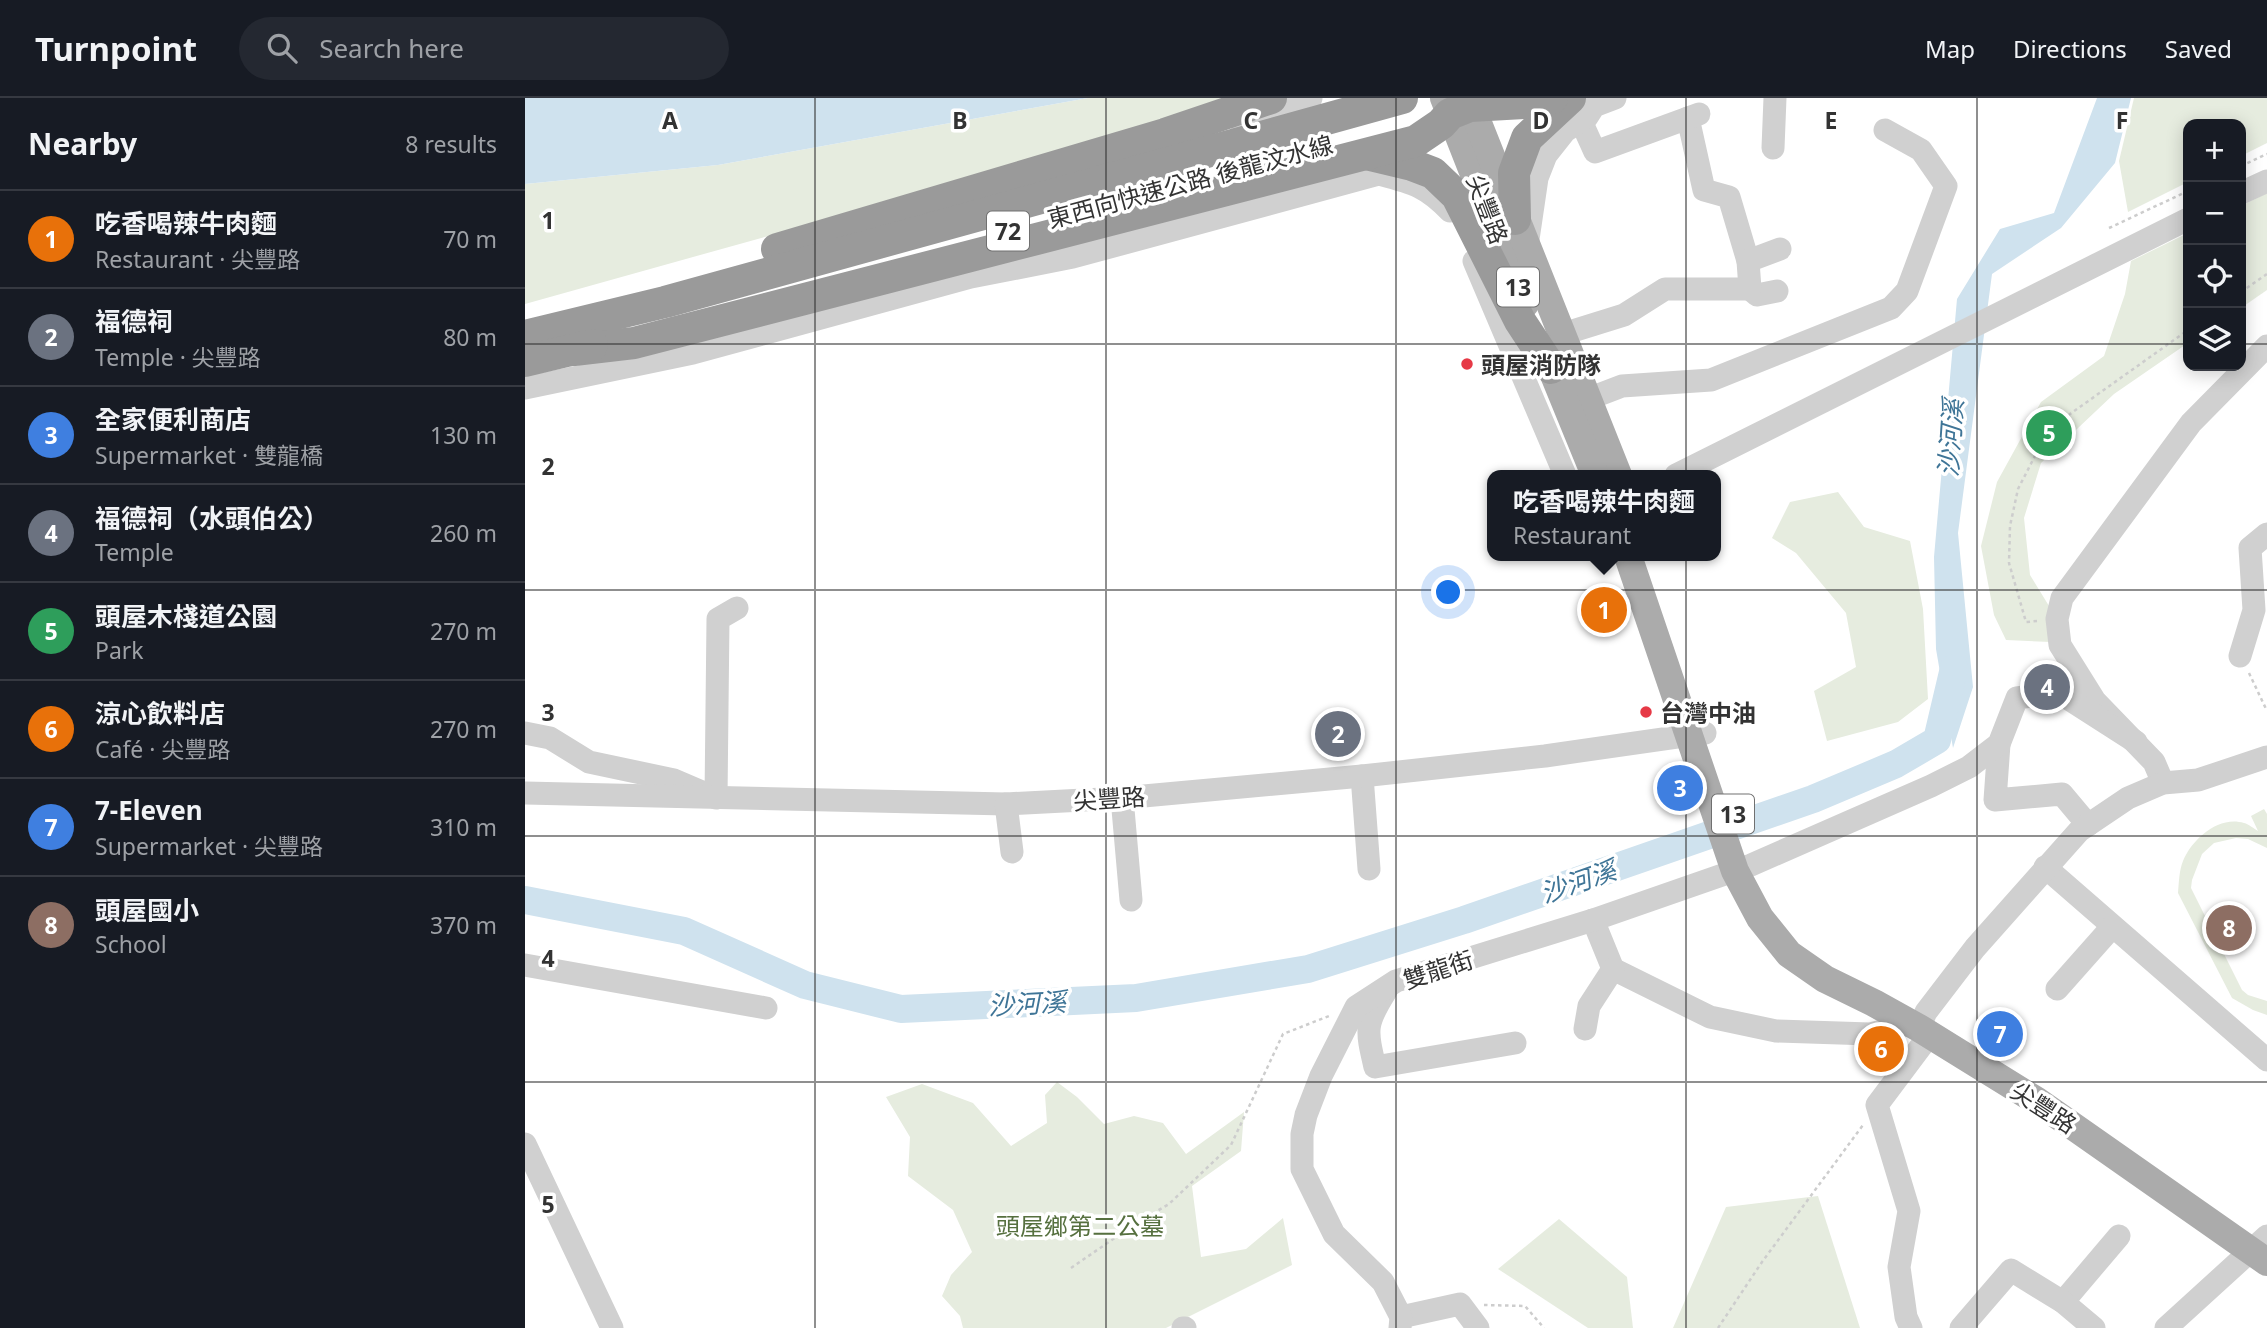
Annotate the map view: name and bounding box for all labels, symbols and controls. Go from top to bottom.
search box [239,17,729,80]
text: Turnpoint [35,26,197,71]
icon: search [263,29,301,67]
text: Search here [319,30,464,66]
text: Map [1925,32,1975,65]
text: Directions [2013,32,2127,65]
text: Saved [2165,32,2232,65]
text: A [662,104,678,136]
text: B [952,104,968,136]
text: C [1244,104,1259,136]
text: D [1533,104,1549,136]
text: E [1825,104,1837,136]
text: F [2116,104,2128,136]
map controls [2183,119,2246,371]
button: + [2183,119,2246,182]
text: Nearby [28,123,137,164]
street label: 東西向快速公路 後龍汶水線 [1044,127,1336,235]
text: 8 results [405,128,497,160]
street label: 尖豐路 [1460,169,1516,249]
button: − [2183,182,2246,245]
text: 1 [541,204,555,236]
text: 吃香喝辣牛肉麵 [95,205,277,241]
road number: 72 [987,212,1029,250]
text: 1 [44,223,58,255]
text: 70 m [443,223,497,255]
text: Restaurant · 尖豐路 [95,243,300,275]
button: locate [2183,245,2246,308]
road number: 13 [1497,268,1539,306]
text: 福德祠 [95,303,173,339]
button: layers [2183,308,2246,371]
text: 2 [44,321,58,353]
text: 80 m [443,321,497,353]
text: Temple · 尖豐路 [95,341,261,373]
place label: 頭屋消防隊 [1481,348,1601,381]
marker: 頭屋消防隊 [1459,356,1475,372]
water label: 沙河溪 [1929,394,1971,478]
text: 全家便利商店 [95,401,251,437]
pin: 5 [2026,407,2072,459]
text: 3 [44,419,58,451]
text: 130 m [430,419,497,451]
text: Supermarket · 雙龍橋 [95,439,323,471]
text: 2 [541,450,555,482]
popup [1487,470,1721,561]
text: 吃香喝辣牛肉麵 [1513,483,1695,519]
text: 福德祠（水頭伯公） [95,500,329,536]
text: 4 [44,517,58,549]
text: 260 m [430,517,497,549]
text: Restaurant [1513,519,1631,551]
text: Temple [95,536,174,568]
your location [1431,575,1465,609]
pin: 1 [1581,584,1627,636]
text: 頭屋木棧道公園 [95,598,277,634]
text: 5 [44,615,58,647]
text: 270 m [430,615,497,647]
text: Park [95,634,144,666]
pin: 4 [2024,661,2070,713]
text: 涼心飲料店 [95,695,225,731]
text: 3 [541,696,555,728]
place label: 台灣中油 [1660,696,1756,729]
marker: 台灣中油 [1638,704,1654,720]
pin: 2 [1315,708,1361,760]
text: 6 [44,713,58,745]
text: 270 m [430,713,497,745]
text: Café · 尖豐路 [95,733,230,765]
pin: 3 [1657,762,1703,814]
street label: 尖豐路 [1072,779,1146,817]
text: 7-Eleven [95,792,203,828]
road number: 13 [1712,794,1754,834]
text: 7 [44,811,58,843]
text: 310 m [430,811,497,843]
text: Supermarket · 尖豐路 [95,830,323,862]
water label: 沙河溪 [1535,850,1625,911]
text: 頭屋國小 [95,892,199,928]
pin: 8 [2206,902,2252,954]
text: 8 [44,909,58,941]
text: 370 m [430,909,497,941]
text: School [95,928,167,960]
text: 4 [541,942,555,974]
street label: 雙龍街 [1399,942,1477,996]
water label: 沙河溪 [987,983,1071,1023]
pin: 7 [1977,1008,2023,1060]
pin: 6 [1858,1023,1904,1075]
street label: 尖豐路 [2005,1074,2083,1140]
text: 5 [541,1188,555,1220]
park label: 頭屋鄉第二公墓 [996,1209,1164,1242]

